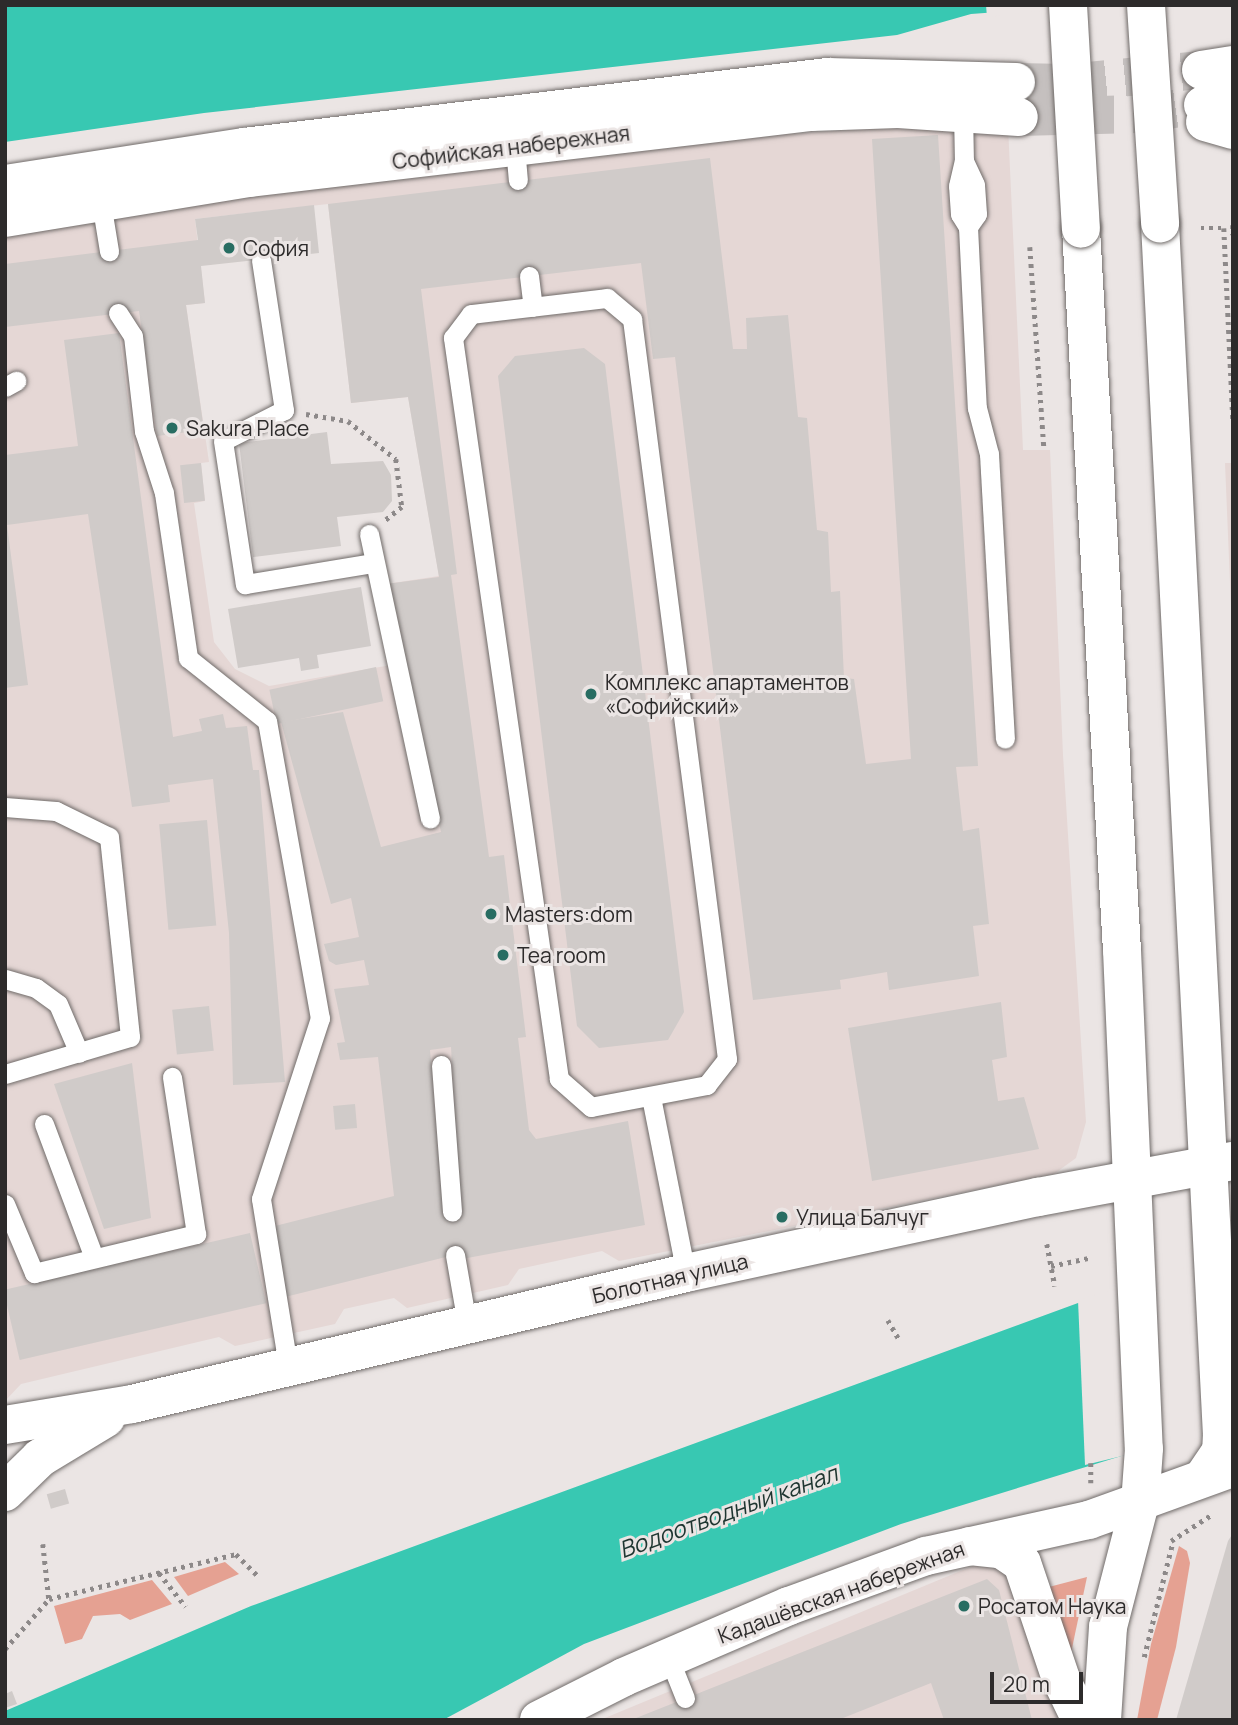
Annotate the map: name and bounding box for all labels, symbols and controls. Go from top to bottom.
street label: Софийская набережная [391,120,631,174]
place label: София [243,235,309,261]
marker: София [221,240,237,256]
place label: Sakura Place [186,415,309,441]
marker: Sakura Place [164,420,180,436]
place label: Комплекс апартаментов «Софийский» [605,669,849,719]
marker: Комплекс апартаментов «Софийский» [583,686,599,702]
place label: Masters:dom [505,901,633,927]
marker: Masters:dom [483,906,499,922]
place label: Tea room [517,942,606,968]
marker: Tea room [495,947,511,963]
place label: Улица Балчуг [796,1204,929,1230]
marker: Улица Балчуг [774,1209,790,1225]
street label: Болотная улица [590,1248,750,1308]
water label: Водоотводный канал [615,1459,841,1563]
street label: Кадашёвская набережная [714,1536,968,1648]
place label: Росатом Наука [978,1593,1126,1619]
marker: Росатом Наука [956,1598,972,1614]
scale bar [993,1658,1086,1702]
text: 20 m [1003,1670,1050,1698]

